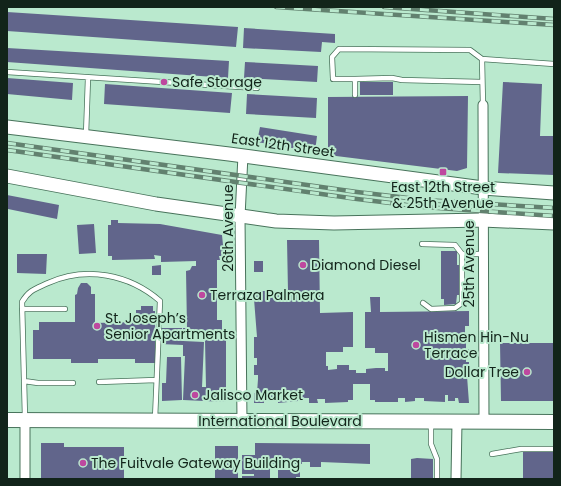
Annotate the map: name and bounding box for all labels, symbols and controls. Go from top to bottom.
place label: Safe Storage [172,72,262,92]
marker: Safe Storage [159,77,169,87]
street label: East 12th Street [230,128,336,162]
marker: East 12th Street & 25th Avenue [438,167,448,177]
place label: East 12th Street & 25th Avenue [391,177,495,213]
street label: 26th Avenue [218,184,238,272]
street label: 25th Avenue [459,220,479,308]
place label: Diamond Diesel [311,255,421,275]
marker: Diamond Diesel [298,260,308,270]
place label: Terraza Palmera [210,285,325,305]
marker: Terraza Palmera [197,290,207,300]
place label: St. Joseph’s Senior Apartments [105,308,235,344]
marker: St. Joseph’s Senior Apartments [92,321,102,331]
place label: Hismen Hin-Nu Terrace [424,327,529,363]
marker: Hismen Hin-Nu Terrace [411,340,421,350]
place label: Dollar Tree [445,362,519,382]
marker: Dollar Tree [522,367,532,377]
place label: Jalisco Market [203,385,303,405]
marker: Jalisco Market [190,390,200,400]
street label: International Boulevard [198,411,362,431]
place label: The Fuitvale Gateway Building [91,453,300,473]
marker: The Fuitvale Gateway Building [78,458,88,468]

